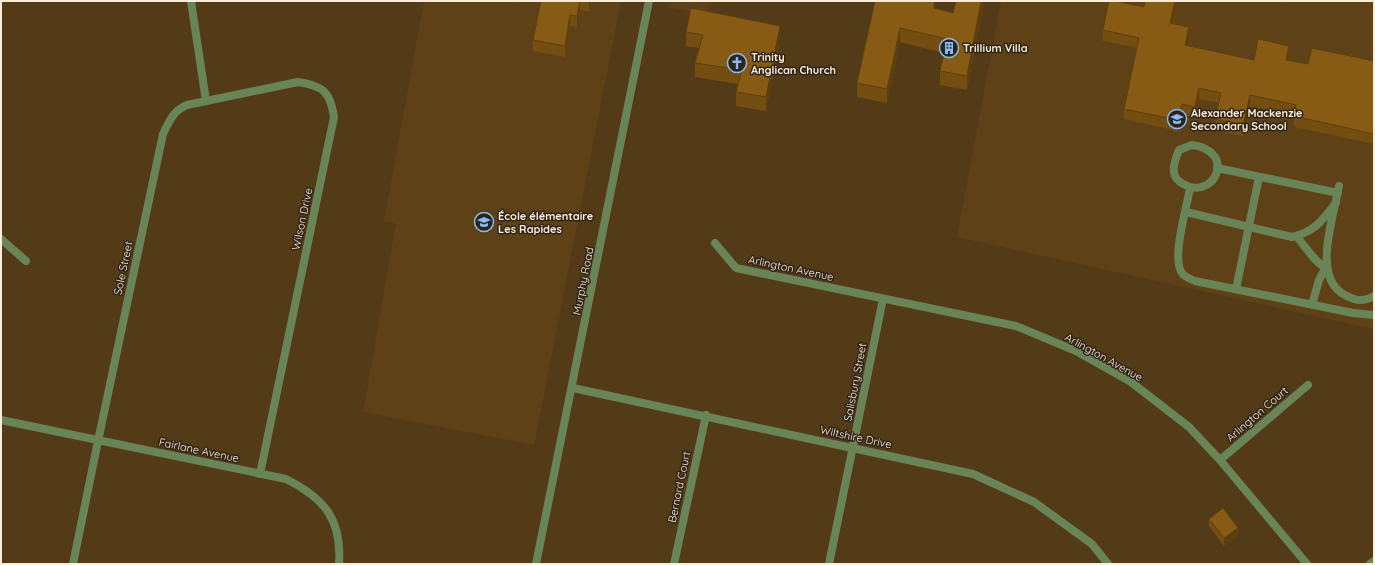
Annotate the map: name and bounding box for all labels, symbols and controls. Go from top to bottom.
building icon: Trillium Villa [938,37,960,59]
place label: Trillium Villa [963,41,1028,55]
place label: Trinity Anglican Church [751,50,836,77]
church icon: Trinity Anglican Church [726,52,748,74]
place label: Alexander Mackenzie Secondary School [1191,106,1303,133]
school or university icon: Alexander Mackenzie Secondary School [1166,108,1188,130]
street label: Wilson Drive [289,187,315,251]
place label: École élémentaire Les Rapides [498,209,594,236]
school or university icon: École élémentaire Les Rapides [473,211,495,233]
street label: Sole Street [110,240,136,296]
street label: Murphy Road [570,246,596,316]
street label: Arlington Avenue [747,252,835,284]
street label: Arlington Avenue [1063,330,1145,384]
street label: Salisbury Street [841,341,869,422]
street label: Arlington Court [1223,383,1291,445]
street label: Wiltshire Drive [819,423,893,451]
street label: Fairlane Avenue [158,435,240,465]
street label: Bernard Court [665,450,693,524]

